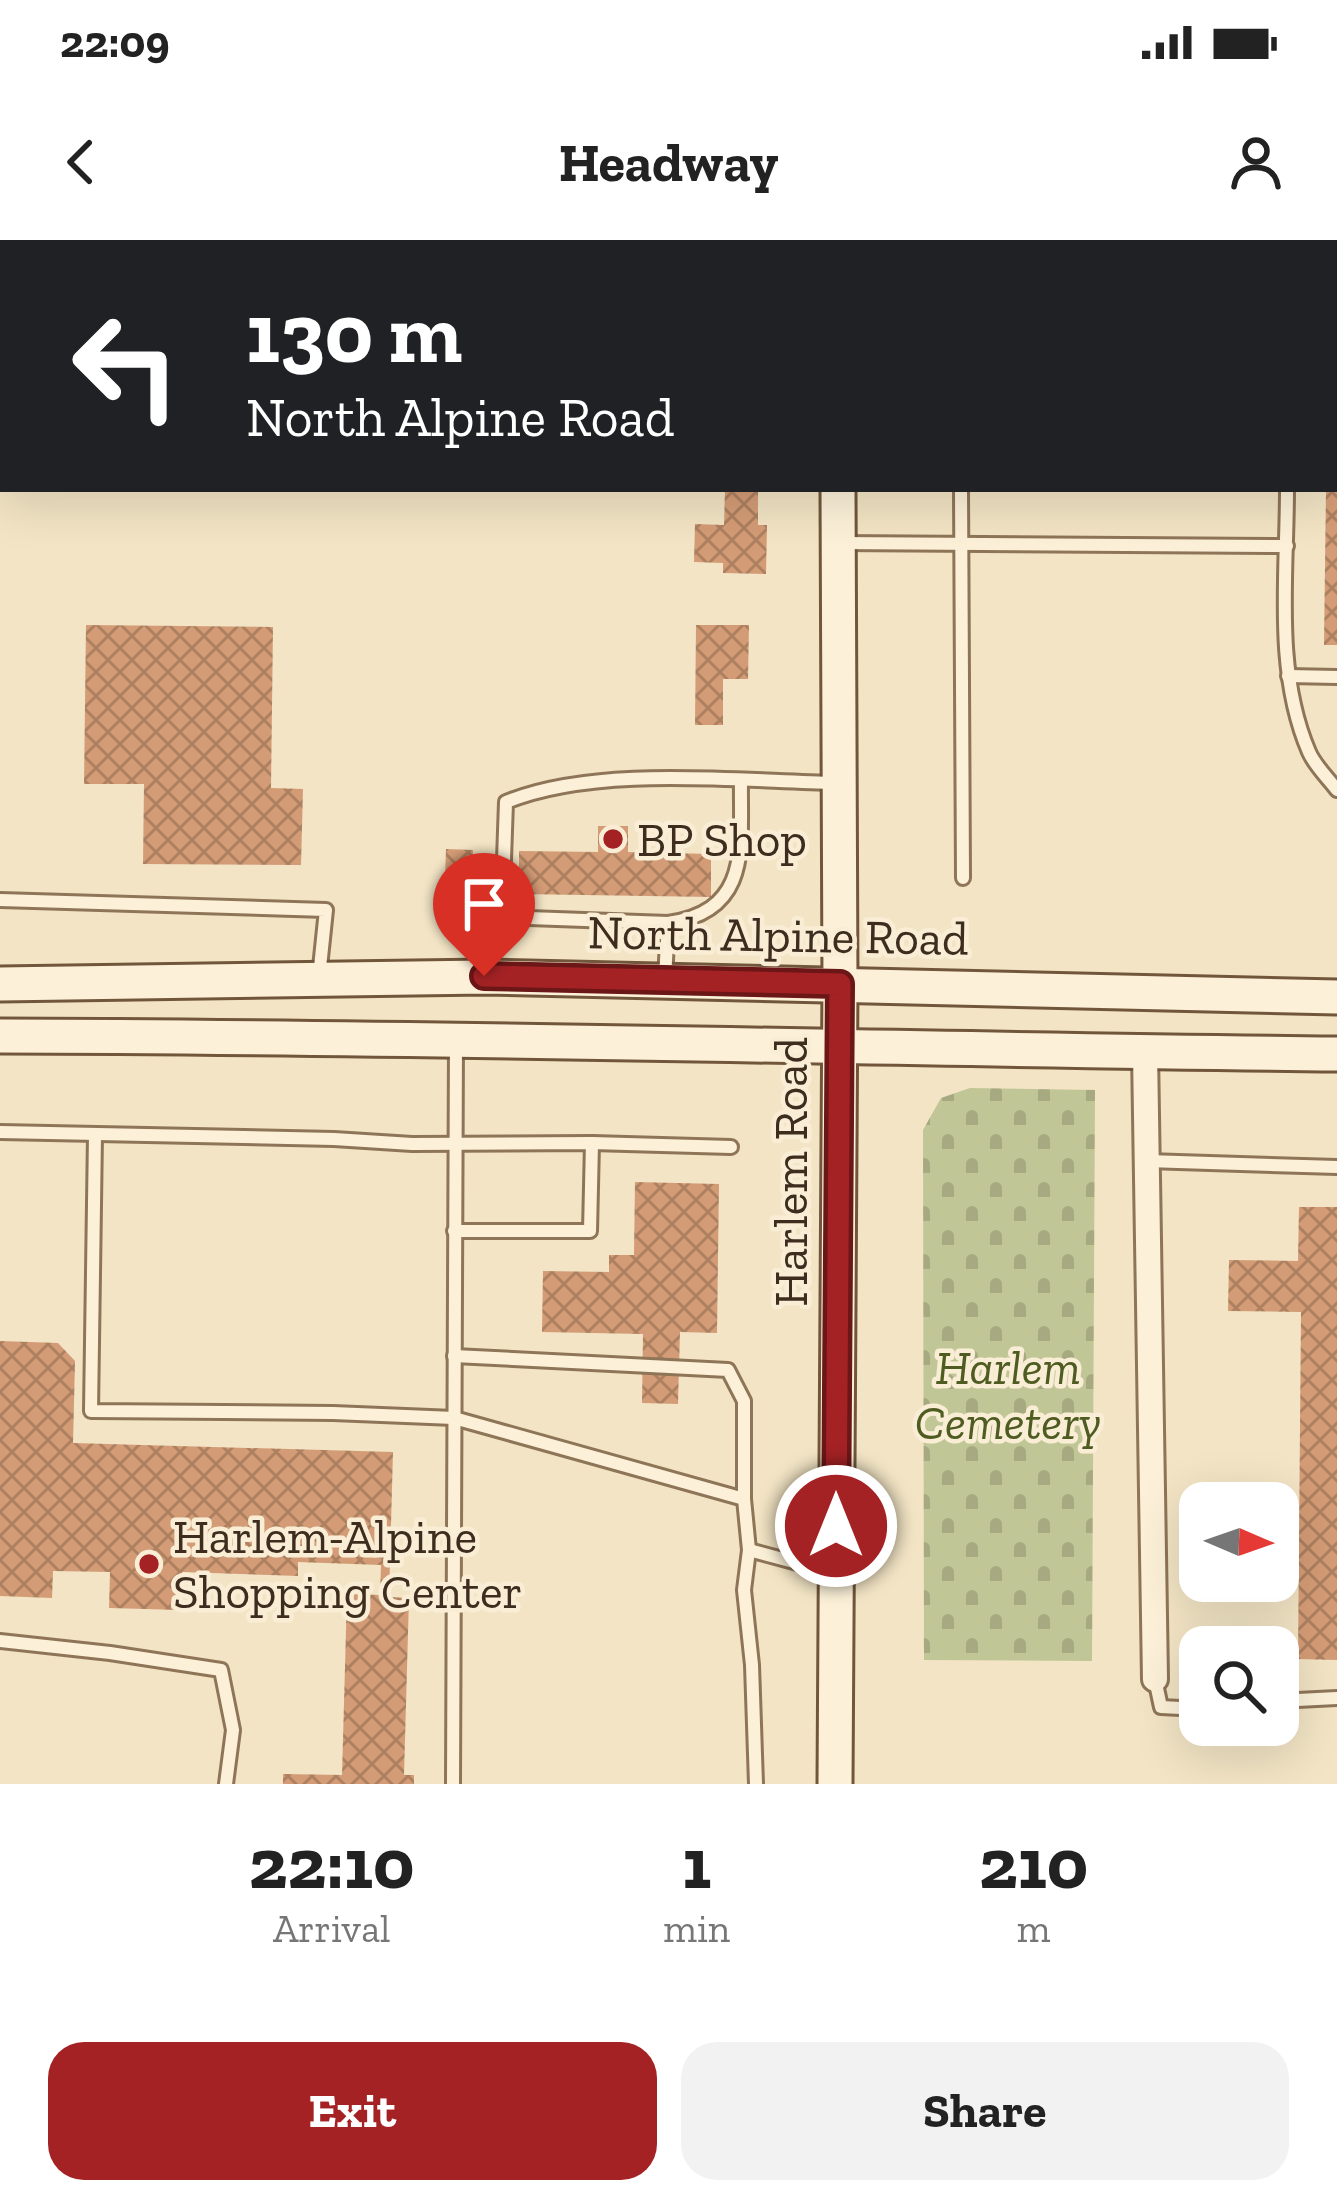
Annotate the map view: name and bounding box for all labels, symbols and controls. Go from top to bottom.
text: 22:09 [60,15,170,69]
icon: back [48,129,114,195]
icon: person [1223,129,1289,195]
text: Headway [559,130,778,195]
text: 130 m [246,283,462,384]
icon: left [48,288,204,444]
text: North Alpine Road [246,385,674,450]
place label: BP Shop [637,811,807,868]
marker: BP Shop [600,826,626,852]
pin [433,853,535,976]
icon: arrive [451,871,517,937]
street label: North Alpine Road [587,903,969,967]
street label: Harlem Road [762,1037,819,1307]
park label: Harlem Cemetery [915,1339,1101,1451]
position arrow [773,1463,899,1589]
north arrow [1179,1482,1299,1602]
map controls [1179,1482,1299,1746]
place label: Harlem-Alpine Shopping Center [173,1508,523,1620]
marker: Harlem-Alpine Shopping Center [136,1551,162,1577]
button: search [1179,1626,1299,1746]
text: 22:10 [249,1820,415,1906]
text: 1 [682,1820,711,1906]
text: 210 [979,1820,1088,1906]
text: Arrival [273,1905,390,1952]
text: min [663,1905,730,1952]
text: m [1017,1905,1050,1952]
button: Exit [48,2042,657,2180]
button: Share [681,2042,1289,2180]

